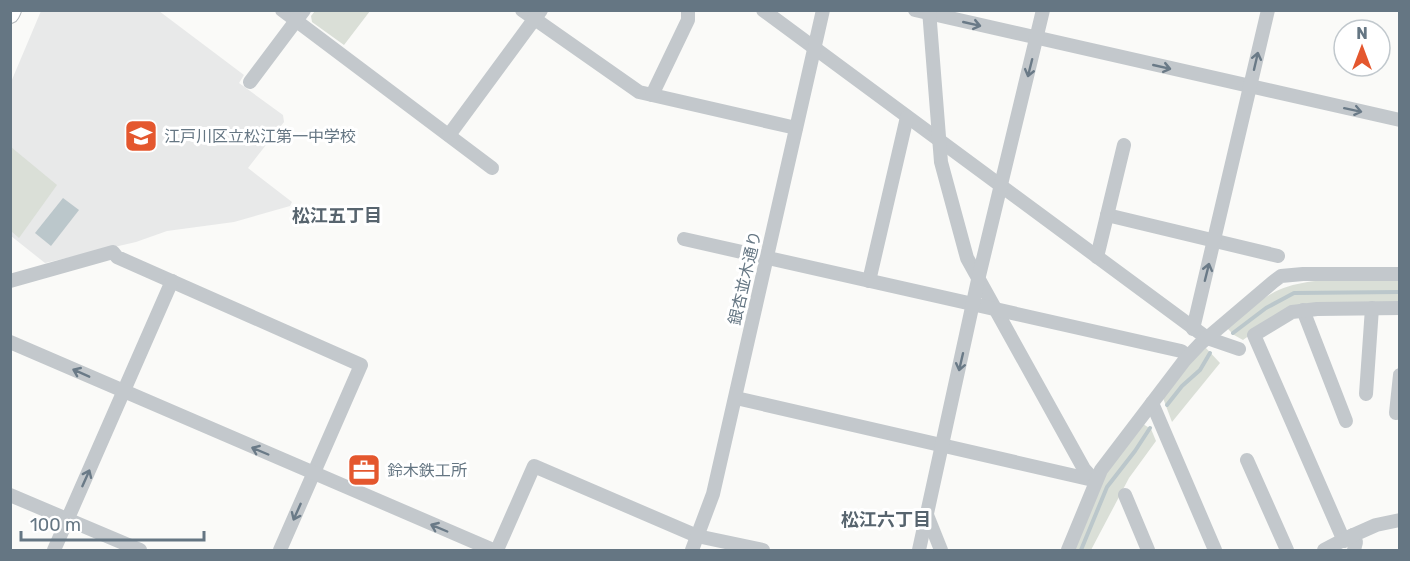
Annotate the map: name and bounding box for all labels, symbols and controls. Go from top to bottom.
north arrow [1332,18,1392,78]
one-way arrow [962,19,982,30]
text: N [1356,24,1368,43]
one-way arrow [1251,52,1262,72]
one-way arrow [1024,58,1036,77]
one-way arrow [1152,62,1172,73]
one-way arrow [1342,105,1362,116]
school or university icon: 江戸川区立松江第一中学校 [123,118,159,154]
place label: 江戸川区立松江第一中学校 [164,127,356,146]
district label: 松江五丁目 [292,205,382,227]
street label: 銀杏並木通り [725,229,765,327]
one-way arrow [1202,263,1214,282]
one-way arrow [955,351,966,371]
one-way arrow [72,367,90,378]
one-way arrow [251,445,269,456]
office icon: 鈴木鉄工所 [346,452,382,488]
place label: 鈴木鉄工所 [387,461,467,480]
one-way arrow [81,469,93,487]
one-way arrow [290,503,302,521]
scale bar [21,504,204,542]
district label: 松江六丁目 [841,509,931,531]
text: 100 m [30,514,81,536]
one-way arrow [430,522,449,533]

